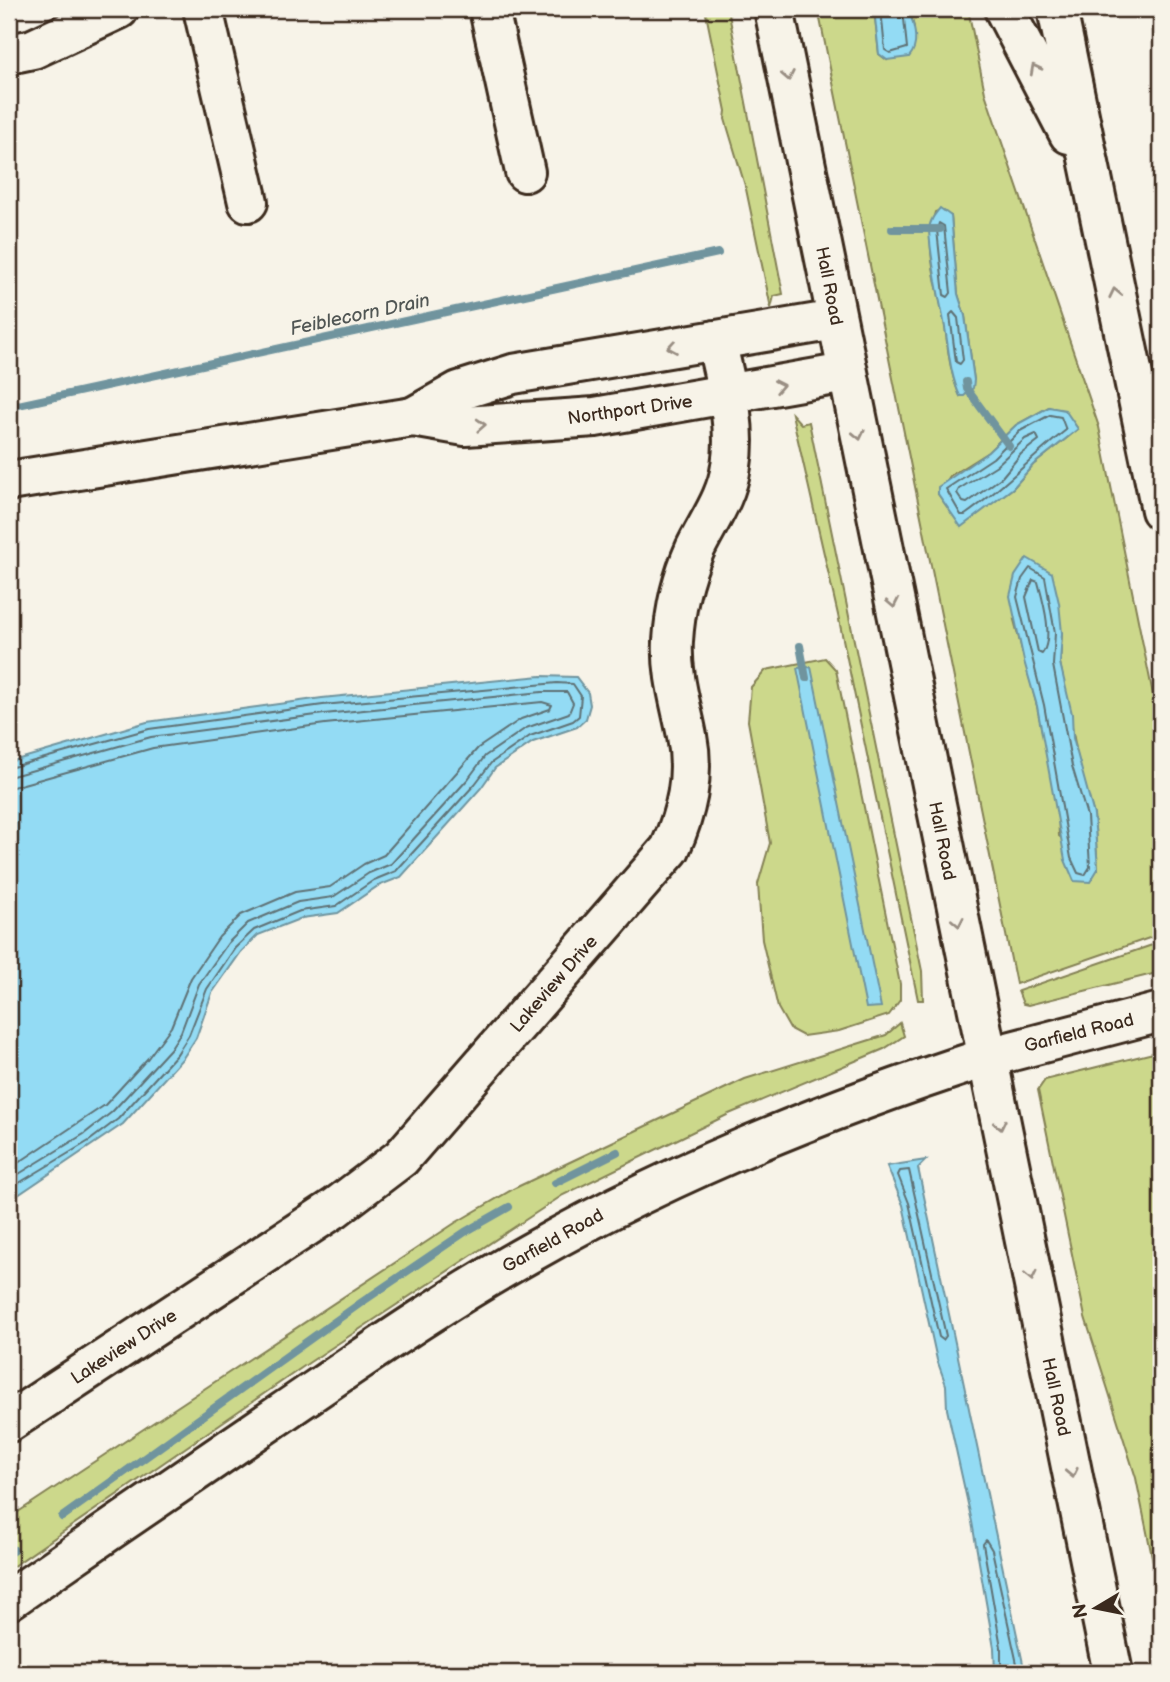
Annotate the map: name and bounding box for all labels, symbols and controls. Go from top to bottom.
one-way arrow [1030,64,1043,76]
one-way arrow [779,70,794,82]
street label: Hall Road [811,245,847,327]
one-way arrow [1109,287,1124,299]
water label: Feiblecorn Drain [288,289,432,341]
one-way arrow [666,339,678,354]
one-way arrow [773,379,785,394]
street label: Northport Drive [566,391,694,429]
one-way arrow [476,418,487,433]
one-way arrow [850,429,865,441]
one-way arrow [885,597,900,609]
street label: Hall Road [924,800,960,882]
one-way arrow [950,916,965,928]
street label: Lakeview Drive [506,931,602,1037]
street label: Garfield Road [1022,1009,1136,1057]
one-way arrow [991,1119,1006,1131]
street label: Garfield Road [499,1205,607,1277]
one-way arrow [1023,1270,1038,1282]
street label: Lakeview Drive [67,1305,181,1389]
street label: Hall Road [1037,1356,1075,1438]
one-way arrow [1063,1467,1078,1479]
north arrow [1062,1574,1132,1644]
text: N [1068,1602,1093,1620]

